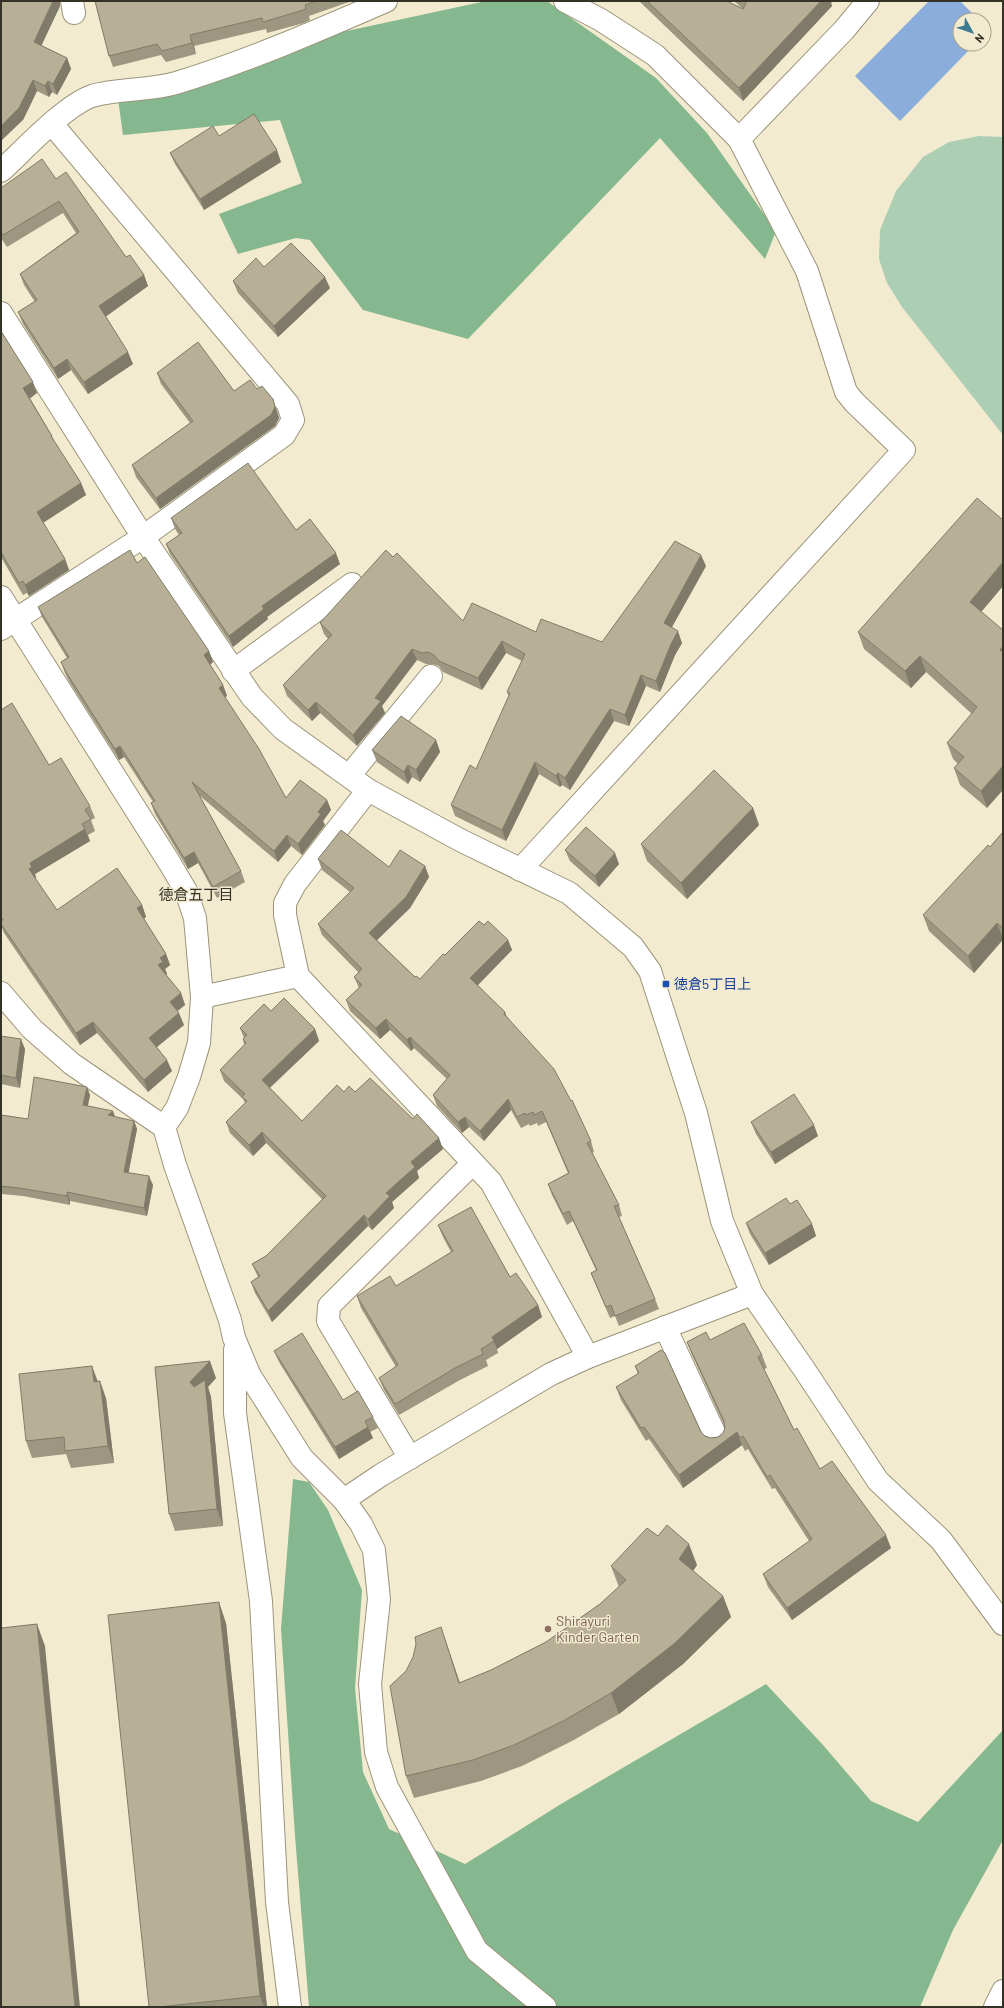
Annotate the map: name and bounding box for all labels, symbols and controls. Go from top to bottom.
north arrow [952,12,992,52]
text: N [973,32,987,46]
district label: 徳倉五丁目 [158,885,234,903]
place label: 徳倉5丁目上 [674,975,751,992]
marker: 徳倉5丁目上 [661,979,671,989]
place label: Shirayuri Kinder Garten [556,1612,639,1645]
marker: Shirayuri Kinder Garten [543,1624,553,1634]

